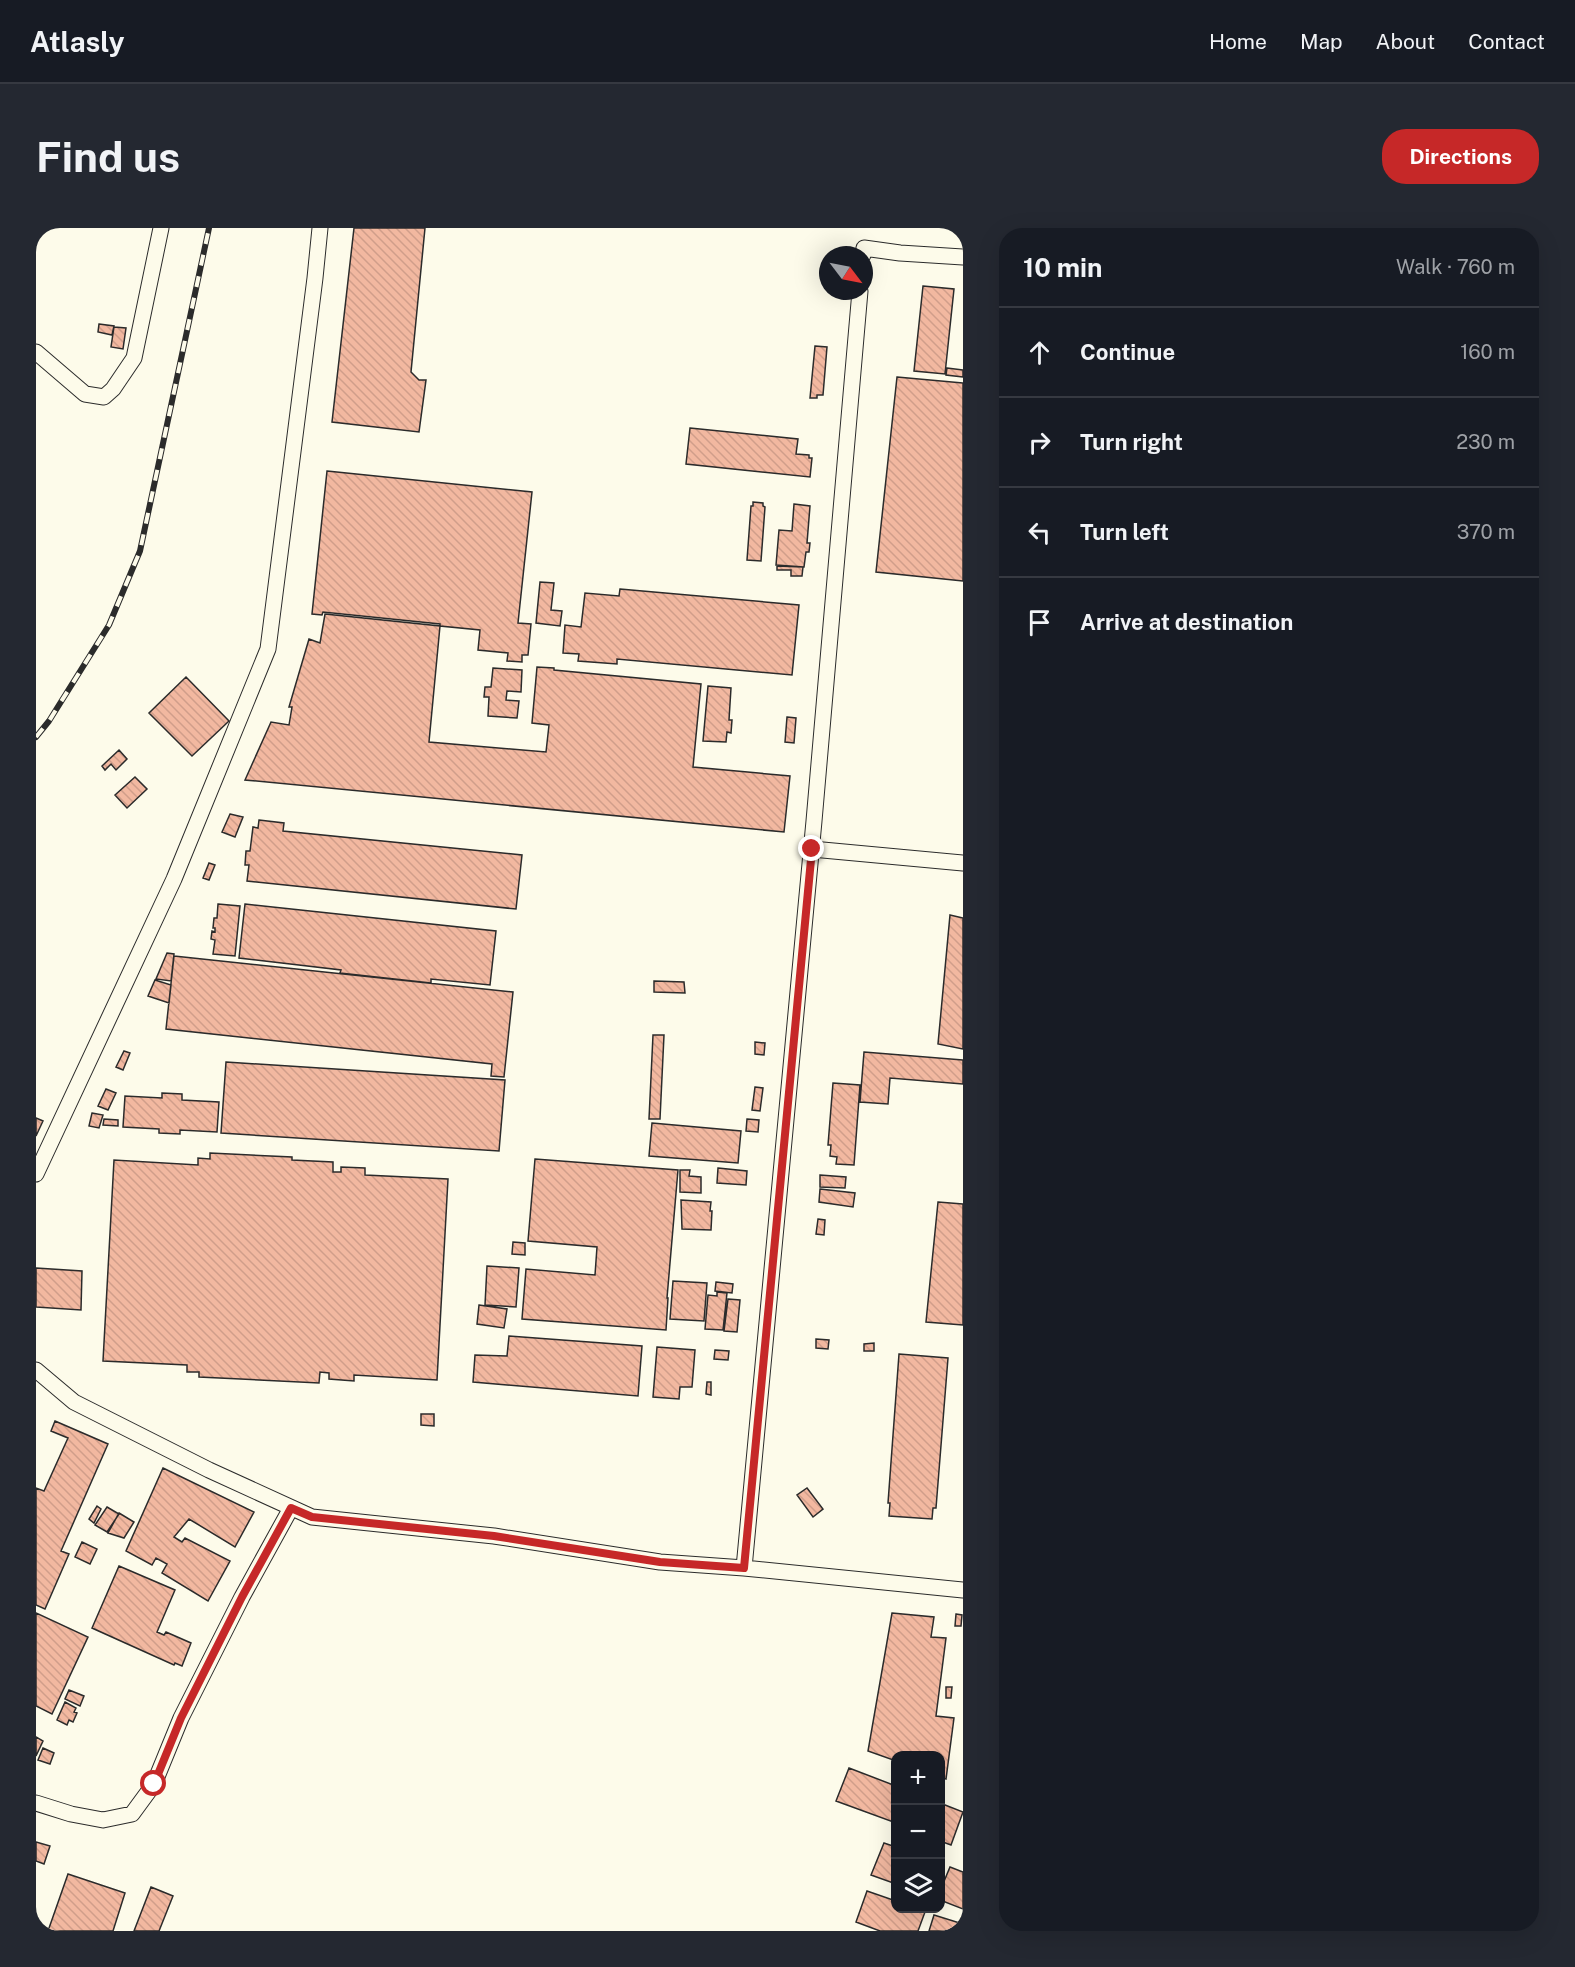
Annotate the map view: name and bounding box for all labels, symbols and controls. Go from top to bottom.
text: Atlasly [30,25,124,58]
text: Home [1209,29,1267,54]
text: Map [1300,29,1343,54]
text: About [1376,29,1435,54]
text: Contact [1468,29,1545,54]
button: Directions [1382,129,1539,184]
text: Find us [36,132,180,181]
north arrow [819,246,873,300]
text: 10 min [1023,252,1102,283]
text: Walk · 760 m [1396,255,1515,279]
icon: ahead [1023,336,1056,369]
text: Continue [1080,339,1175,365]
text: 160 m [1460,340,1515,364]
icon: right [1023,426,1056,459]
text: Turn right [1080,429,1183,455]
text: 230 m [1456,430,1515,454]
icon: left [1023,516,1056,549]
text: Turn left [1080,519,1169,545]
text: 370 m [1457,520,1515,544]
icon: arrive [1023,606,1056,639]
text: Arrive at destination [1080,609,1293,635]
route end [798,835,824,861]
map controls [891,1751,945,1913]
button: + [891,1751,945,1805]
route start [140,1770,166,1796]
button: − [891,1805,945,1859]
button: layers [891,1859,945,1913]

